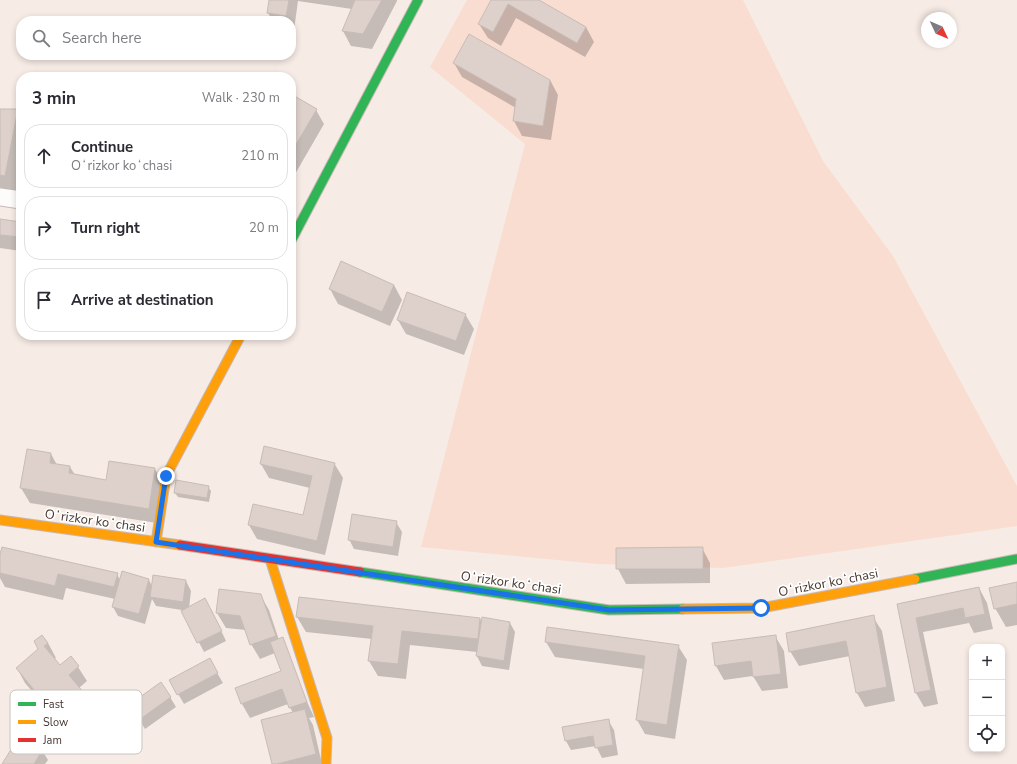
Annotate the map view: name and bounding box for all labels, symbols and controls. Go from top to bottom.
north arrow [921,12,957,48]
search box [16,16,296,60]
icon: search [30,27,52,49]
text: Search here [62,28,142,48]
text: 3 min [32,87,76,110]
text: Walk · 230 m [202,89,280,107]
text: Continue [71,137,133,157]
icon: ahead [33,145,55,167]
text: 210 m [241,147,279,165]
text: Oʻrizkor koʻchasi [71,157,172,175]
icon: right [33,217,55,239]
text: Turn right [71,218,140,238]
text: 20 m [249,219,279,237]
icon: arrive [33,289,55,311]
text: Arrive at destination [71,290,214,310]
route end [157,467,175,485]
street label: Oʻrizkor koʻchasi [43,505,146,537]
street label: Oʻrizkor koʻchasi [777,564,880,601]
street label: Oʻrizkor koʻchasi [459,567,562,599]
route start [752,599,770,617]
map controls [969,644,1005,752]
button: + [969,644,1005,680]
button: − [969,680,1005,716]
legend [10,690,142,754]
text: Fast [43,697,64,712]
text: Slow [43,715,68,730]
button: locate [969,716,1005,752]
text: Jam [42,733,62,748]

